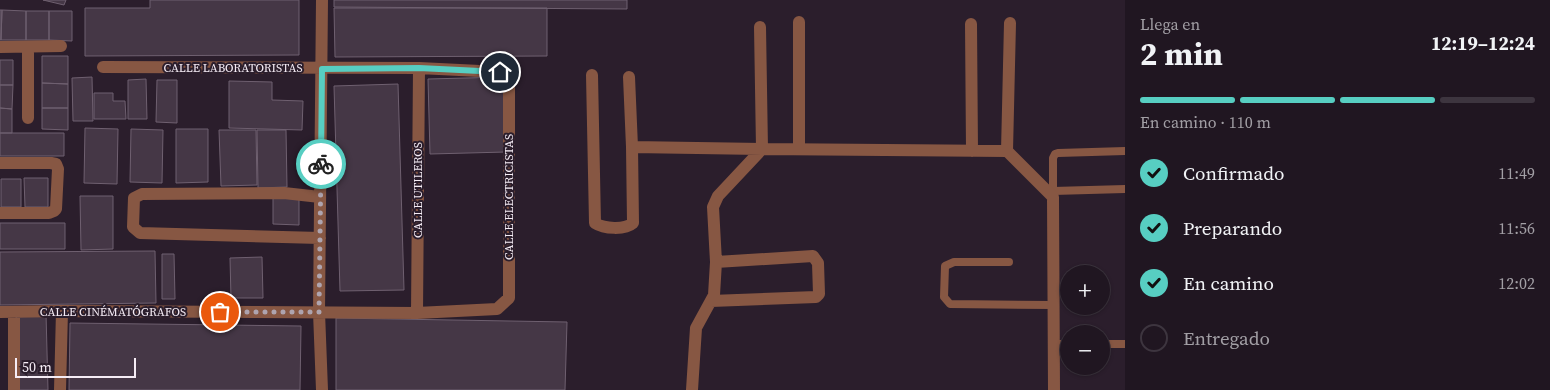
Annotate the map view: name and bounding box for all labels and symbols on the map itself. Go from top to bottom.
pin [479,51,521,93]
street label: CALLE LABORATORISTAS [163,60,303,76]
street label: CALLE ELECTRICISTAS [501,134,517,260]
courier [296,139,346,189]
street label: CALLE UTILEROS [410,142,426,238]
pin [199,291,241,333]
street label: CALLE CINÉMATÓGRAFOS [40,304,186,320]
scale bar [15,355,136,378]

